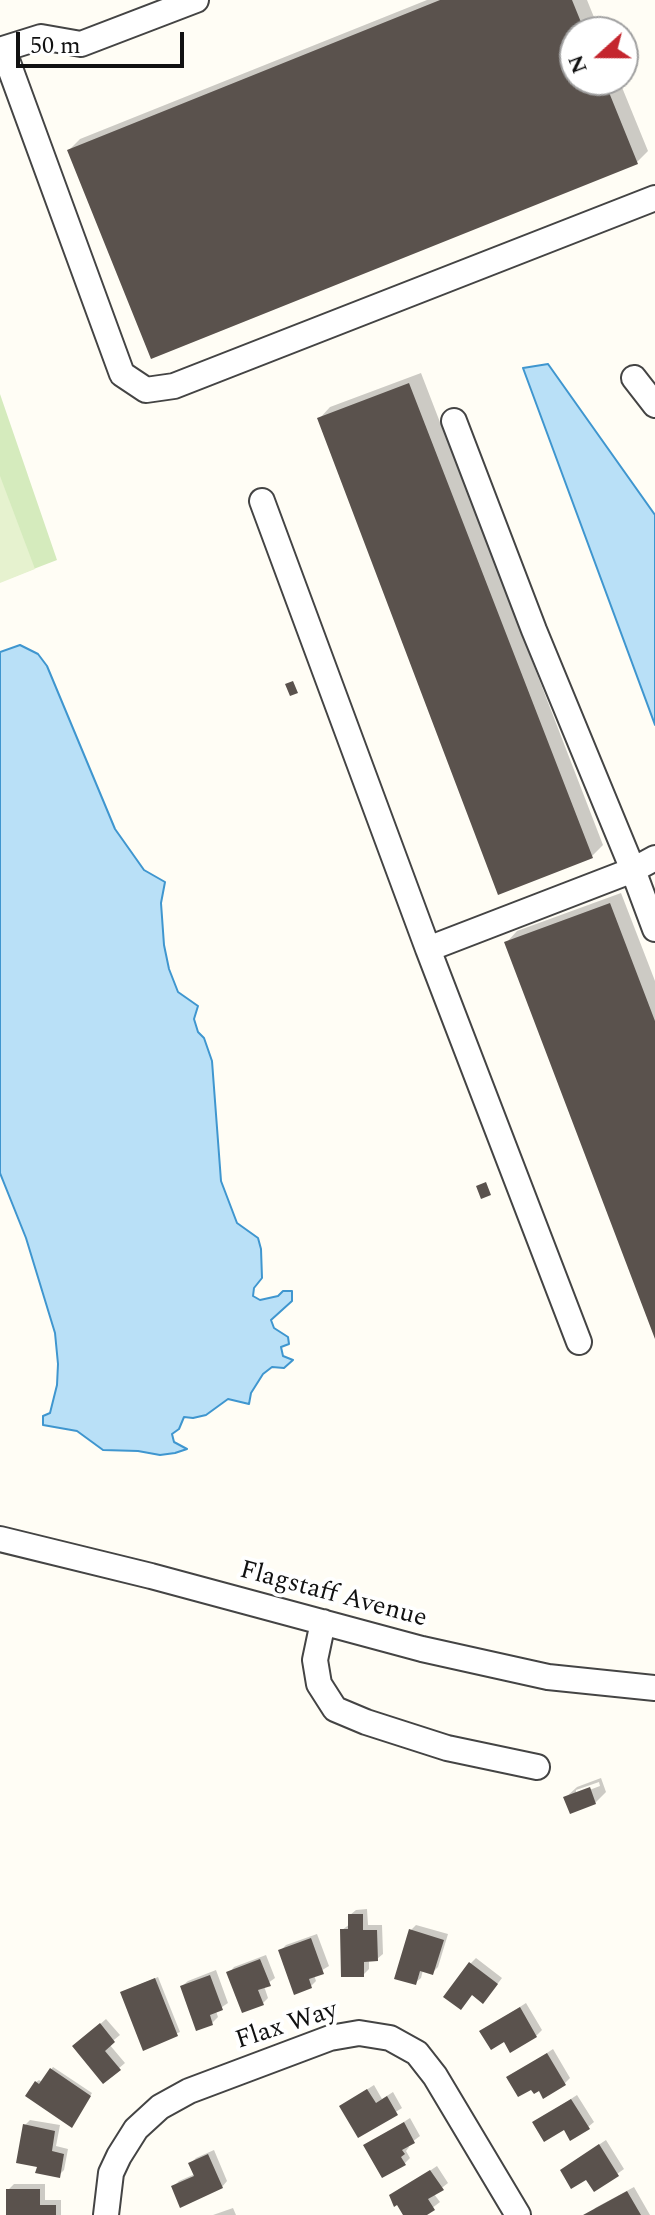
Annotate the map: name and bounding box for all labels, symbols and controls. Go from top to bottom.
scale bar [20,16,188,66]
north arrow [559,16,639,96]
text: 50 m [30,28,81,64]
text: N [559,50,597,78]
street label: Flagstaff Avenue [236,1556,430,1636]
street label: Flax Way [232,1996,342,2058]

